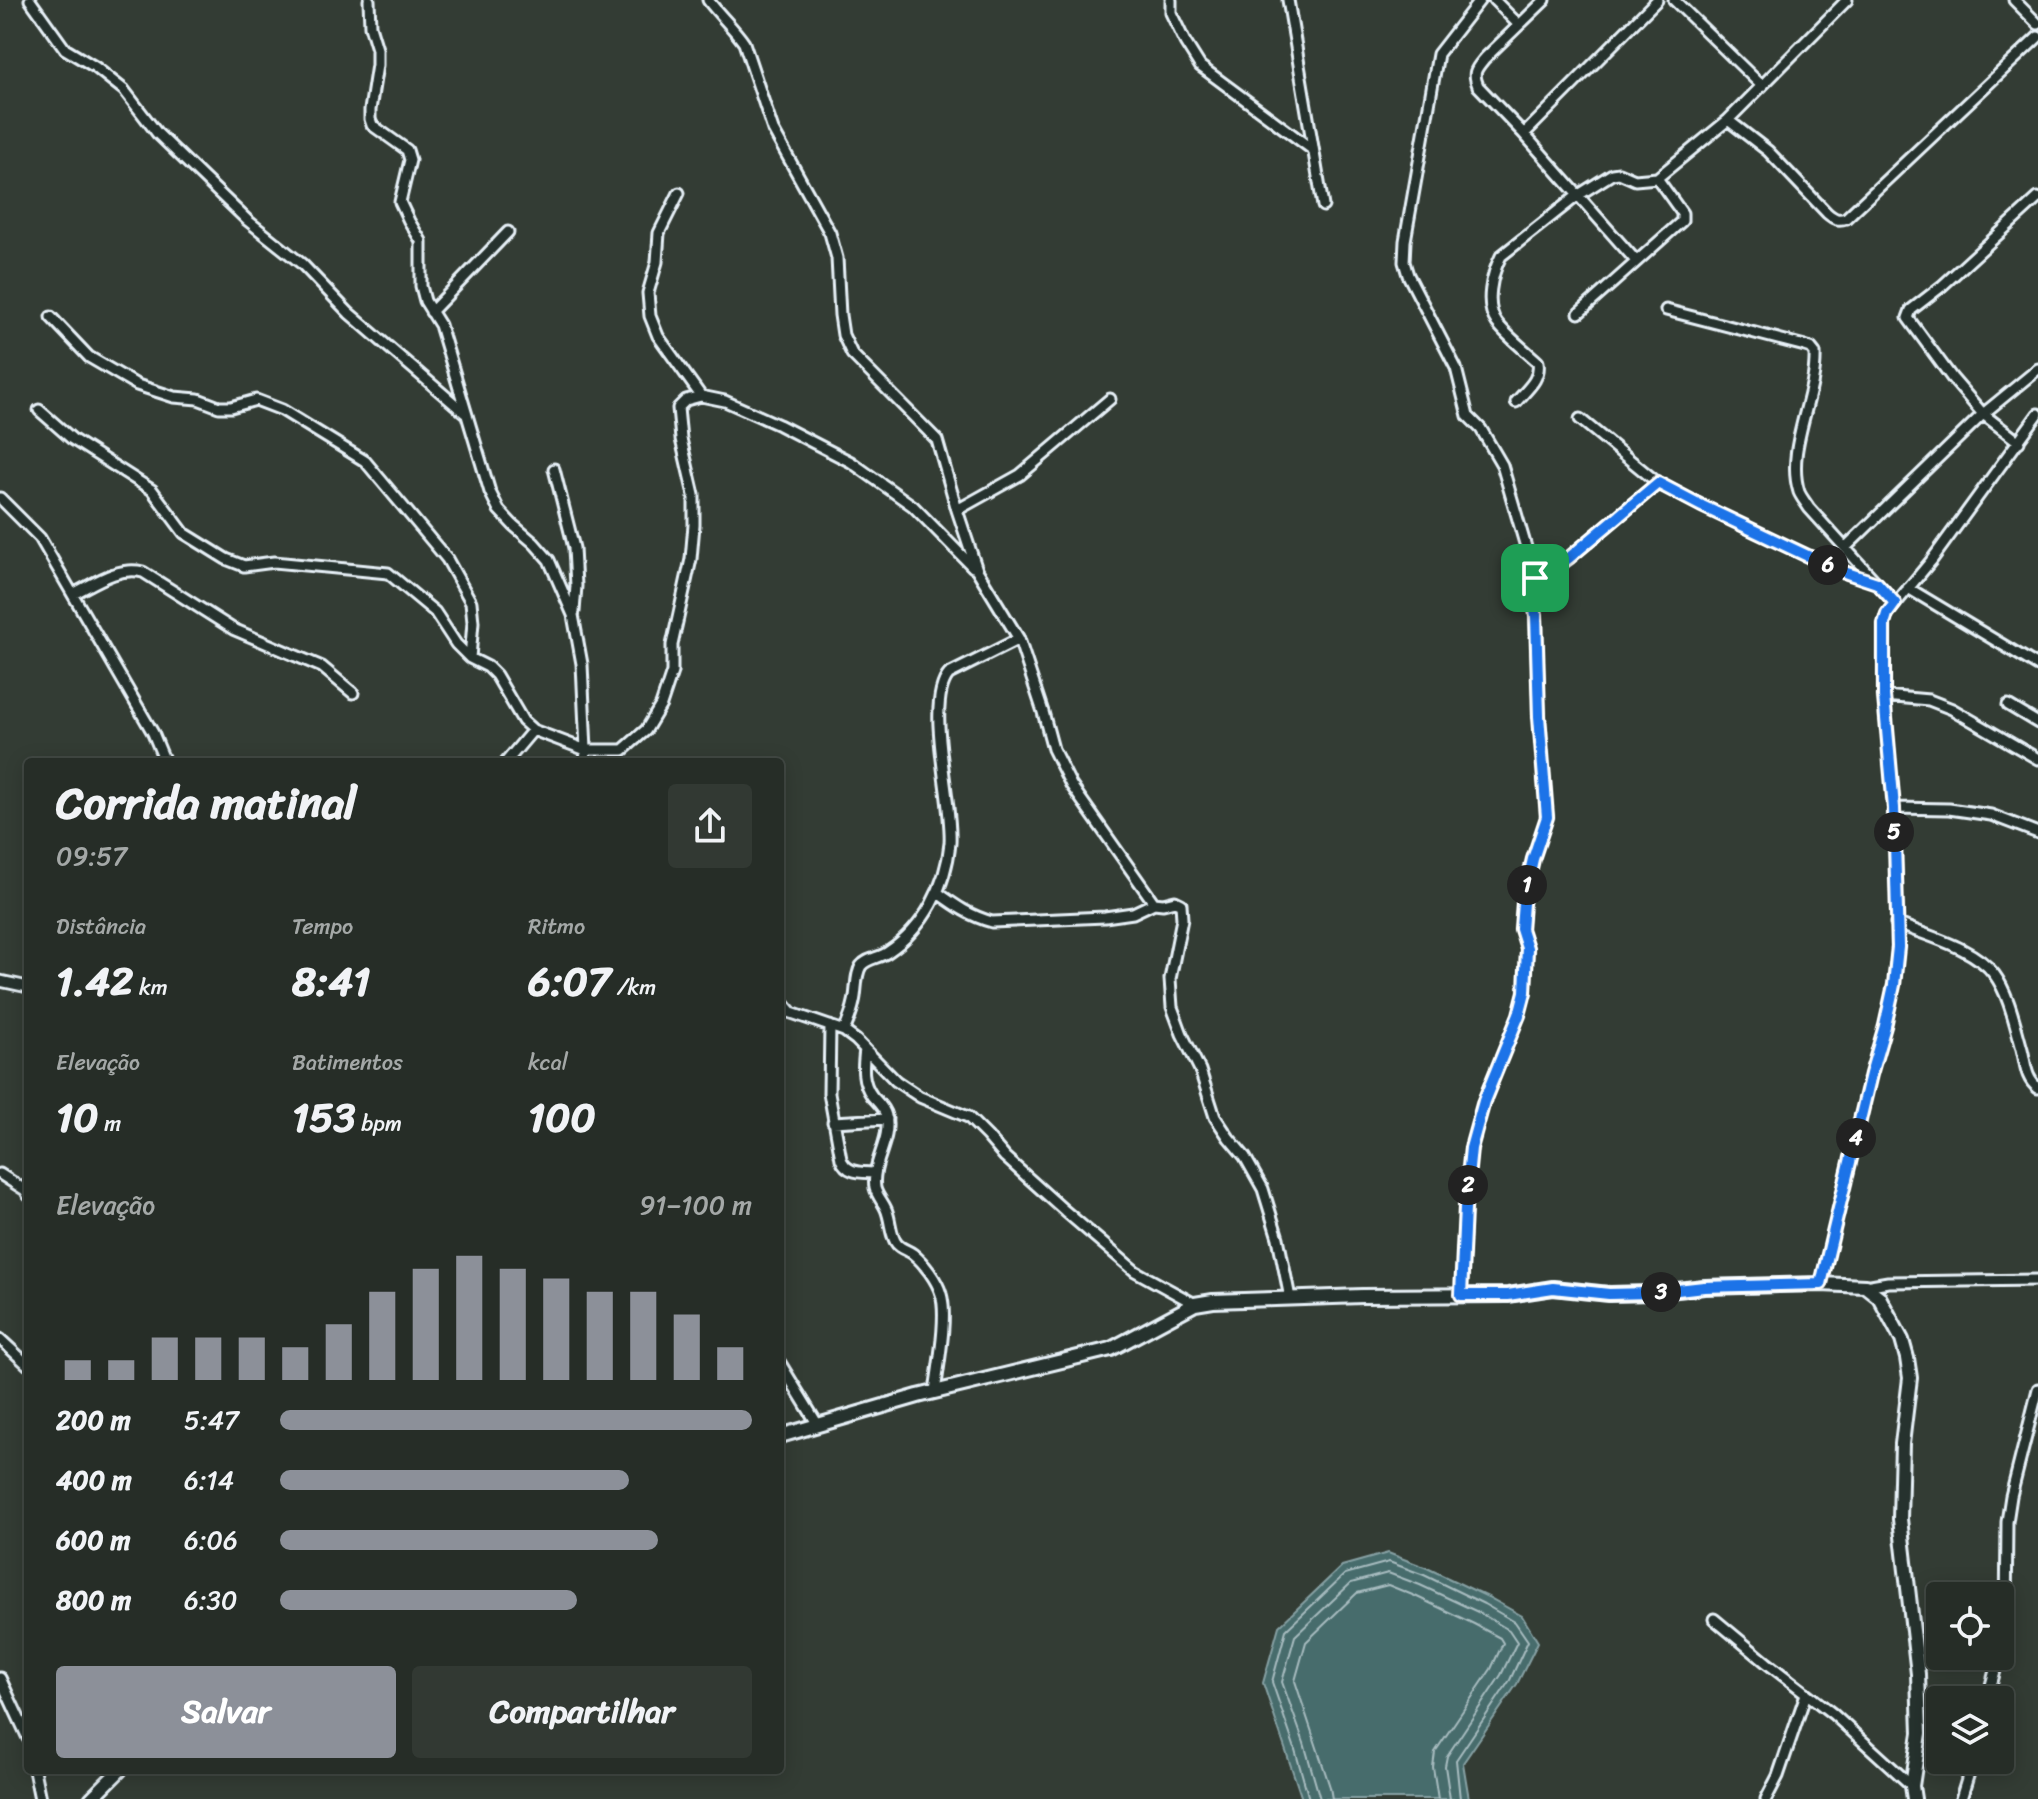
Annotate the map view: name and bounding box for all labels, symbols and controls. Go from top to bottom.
pin [1501,544,1569,612]
pin: 6 [1808,545,1848,585]
text: 6 [1822,545,1834,584]
icon: arrive [1513,556,1557,600]
text: Corrida matinal [56,764,357,842]
button: share [668,784,752,868]
pin: 5 [1874,812,1914,852]
text: 5 [1887,812,1901,851]
text: 09:57 [56,833,127,879]
pin: 1 [1507,865,1547,905]
text: 1 [1522,865,1532,904]
text: Distância [56,907,146,946]
text: Tempo [292,907,353,946]
text: Ritmo [528,907,585,946]
text: 1.42 [56,946,133,1017]
text: 8:41 [292,946,370,1017]
text: 6:07 [528,946,611,1017]
text: km [133,968,168,1007]
text: /km [611,968,656,1007]
text: Elevação [56,1043,140,1082]
text: Batimentos [292,1043,403,1082]
text: kcal [528,1043,568,1082]
text: 10 [56,1082,98,1153]
text: 153 [292,1082,356,1153]
text: 100 [528,1082,596,1153]
text: m [98,1104,121,1143]
text: bpm [356,1104,402,1143]
pin: 4 [1836,1118,1876,1158]
text: 4 [1849,1118,1863,1157]
pin: 2 [1448,1165,1488,1205]
text: 2 [1462,1165,1474,1204]
text: Elevação [56,1182,155,1228]
text: 91–100 m [639,1182,752,1228]
pin: 3 [1641,1272,1681,1312]
text: 3 [1655,1272,1667,1311]
text: 200 m [56,1397,131,1443]
text: 5:47 [184,1397,239,1443]
text: 400 m [56,1457,132,1503]
text: 6:14 [184,1457,234,1503]
text: 600 m [56,1517,130,1563]
text: 6:06 [184,1517,238,1563]
text: 800 m [56,1577,131,1623]
text: 6:30 [184,1577,237,1623]
map controls [1926,1582,2014,1774]
button: locate [1926,1582,2014,1670]
button: Salvar [56,1666,396,1758]
button: Compartilhar [412,1666,752,1758]
button: layers [1926,1686,2014,1774]

